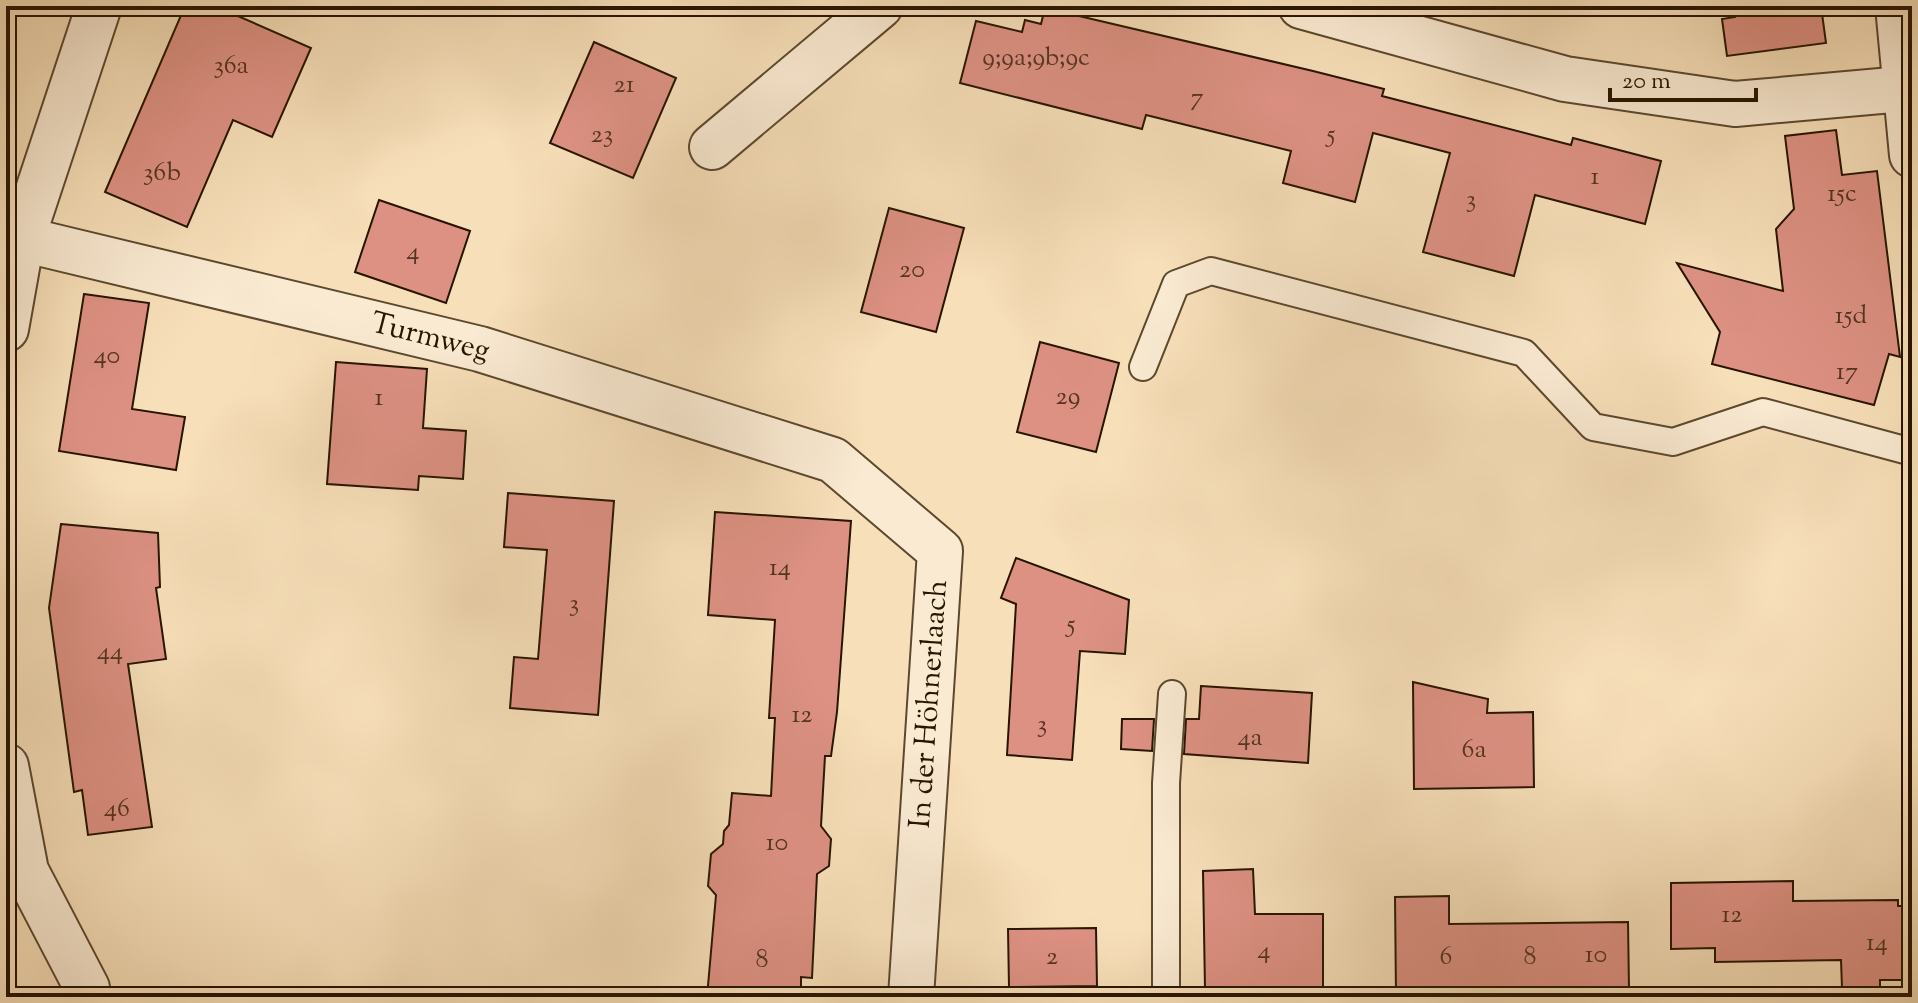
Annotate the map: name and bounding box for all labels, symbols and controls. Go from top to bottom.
house number: 9;9a;9b;9c [982,40,1090,77]
house number: 36a [213,48,249,85]
scale bar [1610,52,1756,102]
text: 20 m [1622,65,1671,99]
house number: 21 [613,67,635,104]
house number: 7 [1190,80,1204,117]
house number: 23 [591,117,613,154]
house number: 5 [1325,117,1336,154]
house number: 36b [143,155,181,192]
house number: 1 [1591,159,1600,196]
house number: 15c [1827,176,1857,213]
house number: 3 [1466,182,1476,219]
house number: 4 [406,234,420,271]
house number: 20 [899,252,925,289]
house number: 15d [1835,298,1868,335]
street label: Turmweg [366,302,494,374]
house number: 40 [94,338,120,375]
house number: 17 [1836,354,1858,391]
house number: 29 [1056,379,1080,416]
house number: 1 [375,380,384,417]
house number: 14 [769,550,791,587]
street label: In der Höhnerlaach [900,578,960,830]
house number: 3 [569,586,579,623]
house number: 5 [1065,607,1076,644]
house number: 44 [97,634,123,671]
house number: 12 [791,697,813,734]
house number: 3 [1037,707,1047,744]
house number: 4a [1237,720,1263,757]
house number: 6a [1462,732,1486,769]
house number: 46 [104,791,130,828]
house number: 10 [766,825,788,862]
house number: 12 [1721,897,1743,934]
house number: 14 [1866,925,1888,962]
house number: 4 [1257,933,1271,970]
house number: 10 [1585,937,1607,974]
house number: 2 [1046,939,1058,976]
house number: 6 [1440,939,1452,976]
house number: 8 [1523,939,1537,976]
house number: 8 [755,942,769,979]

